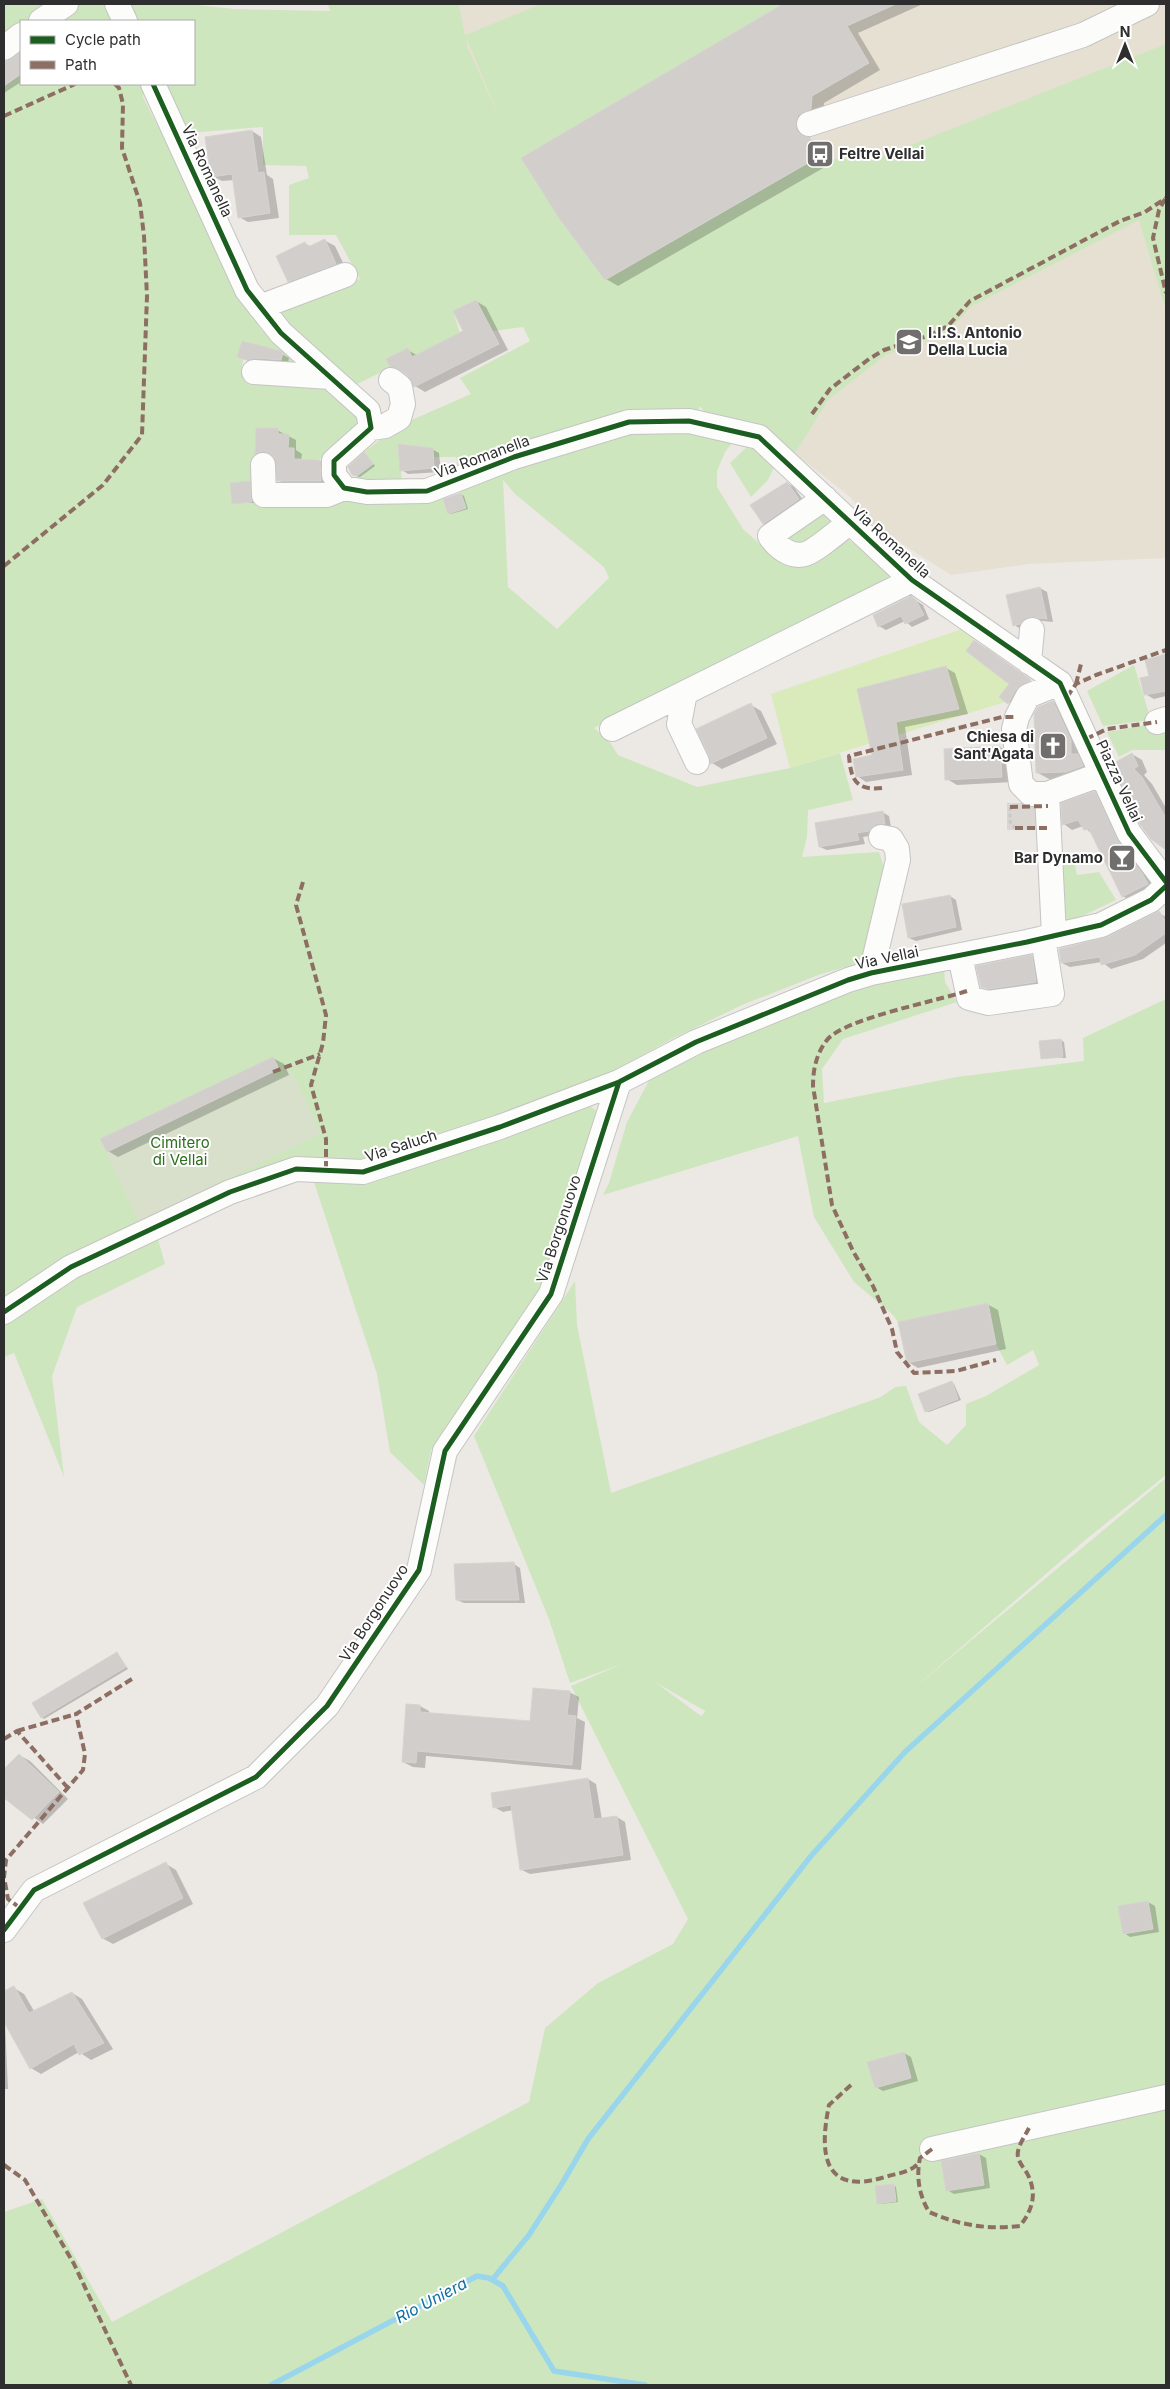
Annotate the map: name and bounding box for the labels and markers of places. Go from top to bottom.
bus stop icon: Feltre Vellai [805,139,835,169]
place label: Feltre Vellai [839,144,924,163]
place label: I.I.S. Antonio Della Lucia [928,323,1022,359]
school or university icon: I.I.S. Antonio Della Lucia [894,327,924,357]
place label: Chiesa di Sant'Agata [953,727,1034,763]
church icon: Chiesa di Sant'Agata [1038,731,1068,761]
bar icon: Bar Dynamo [1107,843,1137,873]
place label: Bar Dynamo [1014,848,1103,867]

